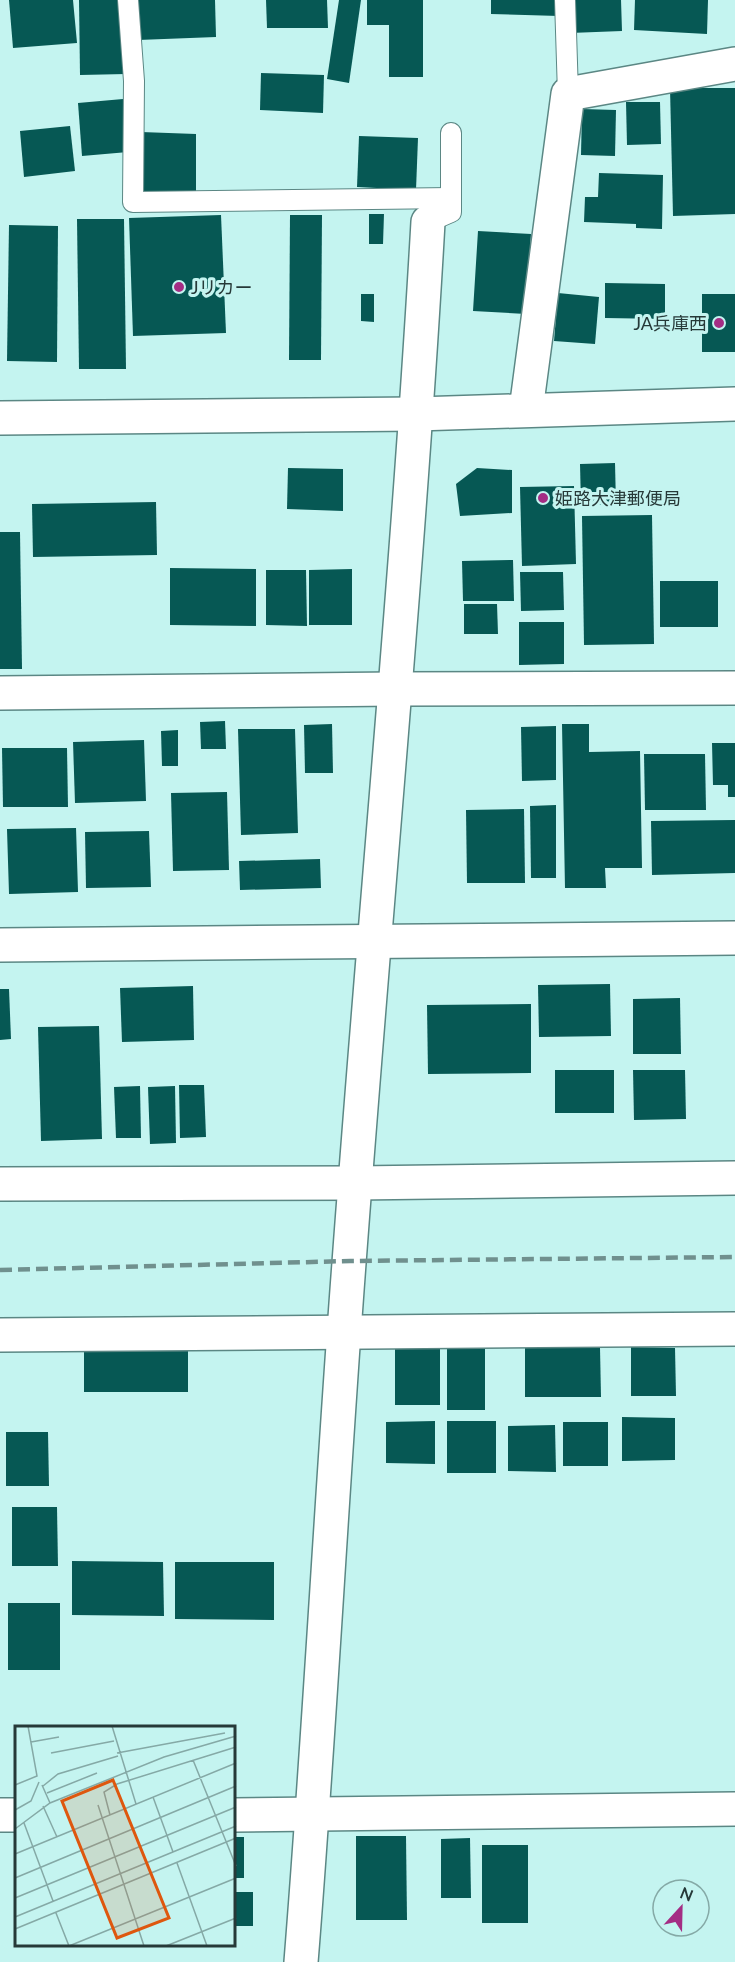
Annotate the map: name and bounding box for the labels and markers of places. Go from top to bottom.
place label: Jリカー [191,276,253,298]
marker: Jリカー [172,280,186,294]
place label: JA兵庫西 [633,312,707,334]
marker: JA兵庫西 [712,316,726,330]
place label: 姫路大津郵便局 [555,487,681,509]
marker: 姫路大津郵便局 [536,491,550,505]

